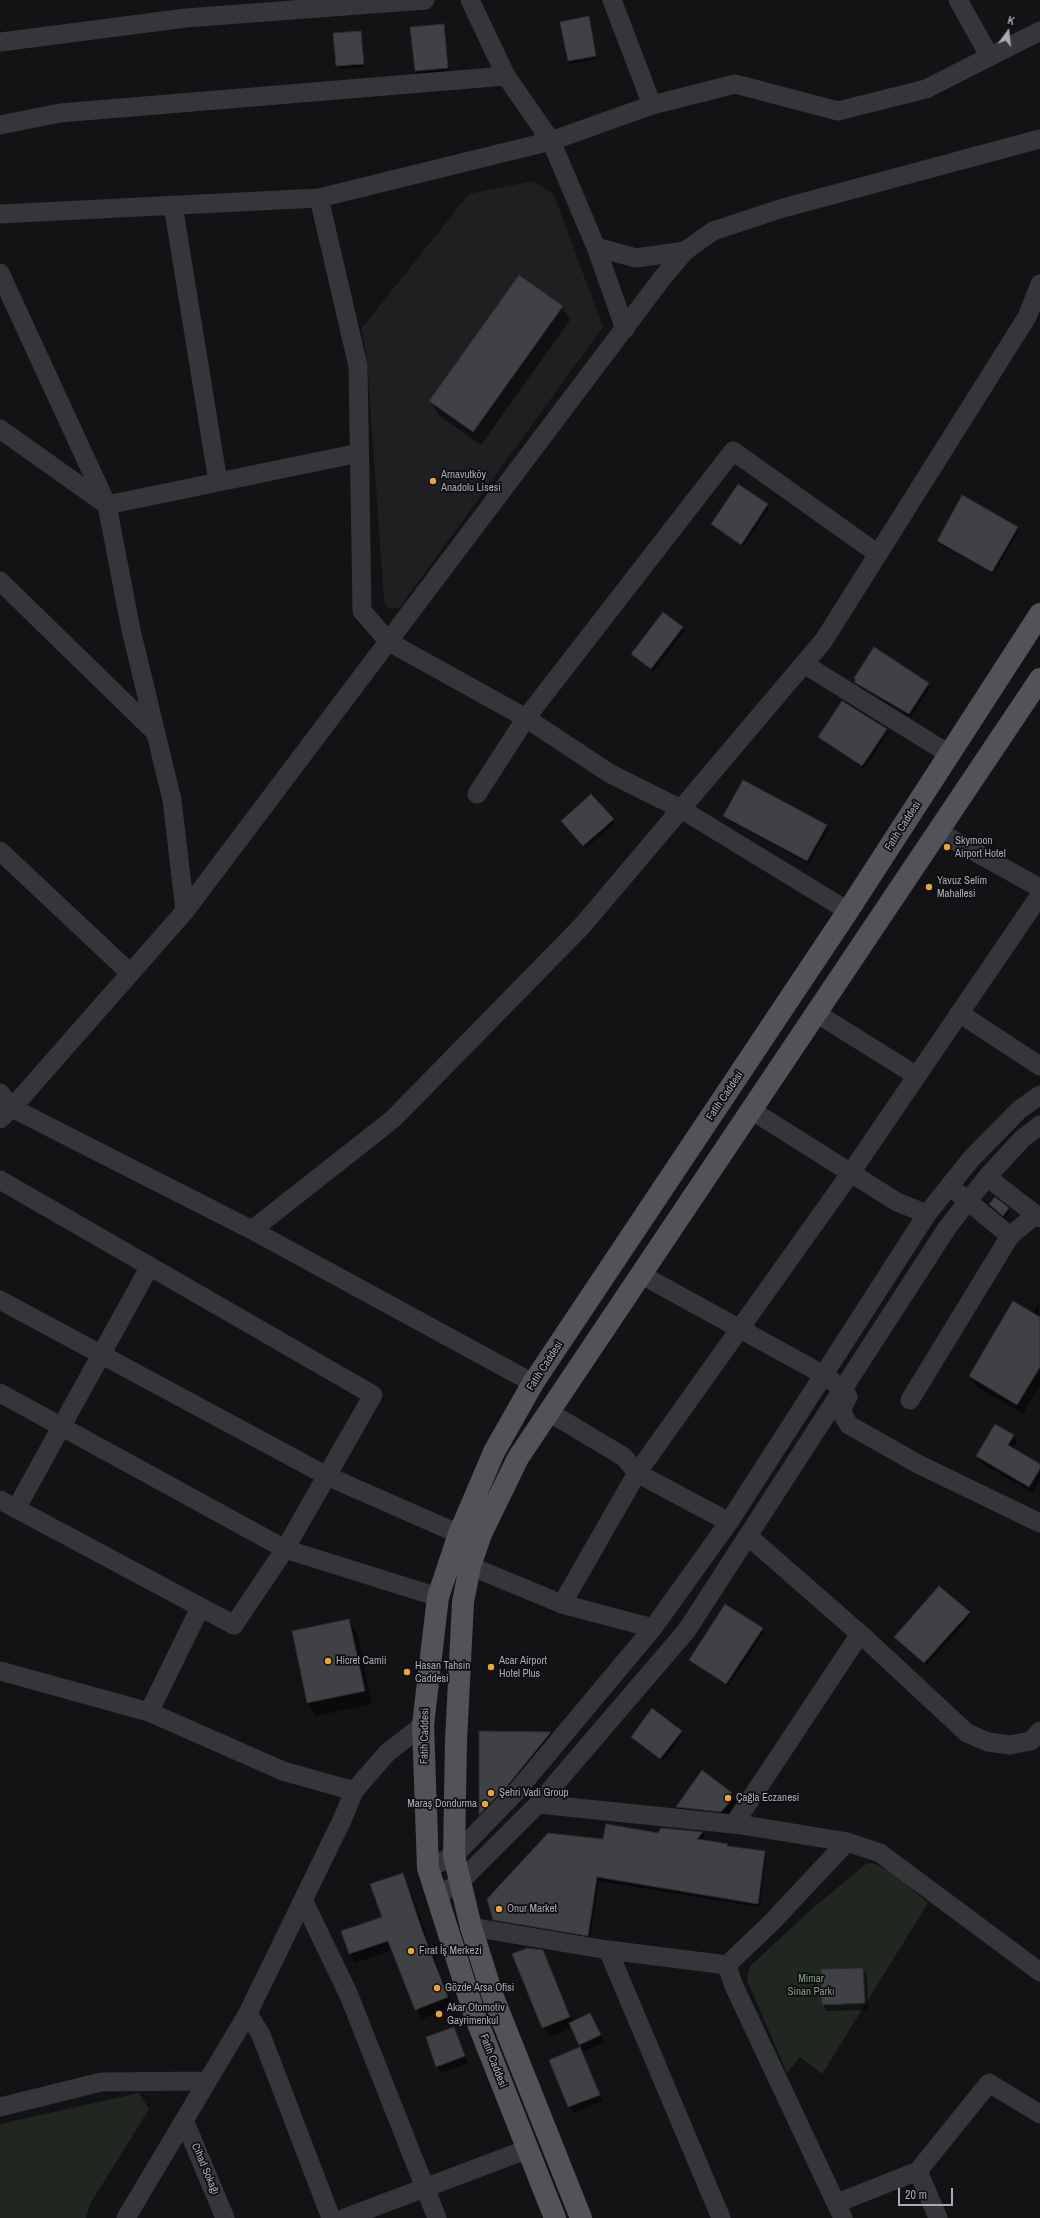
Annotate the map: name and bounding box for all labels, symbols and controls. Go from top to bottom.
north arrow [988,12,1028,52]
text: K [1006,13,1016,28]
place label: Arnavutköy Anadolu Lisesi [441,468,501,494]
marker: Arnavutköy Anadolu Lisesi [428,476,438,486]
street label: Fatih Caddesi [882,799,924,853]
place label: Skymoon Airport Hotel [955,834,1006,860]
marker: Skymoon Airport Hotel [942,842,952,852]
place label: Yavuz Selim Mahallesi [937,874,987,900]
marker: Yavuz Selim Mahallesi [924,882,934,892]
street label: Fatih Caddesi [704,1069,746,1123]
street label: Fatih Caddesi [524,1339,566,1393]
place label: Hicret Camii [336,1654,387,1668]
place label: Acar Airport Hotel Plus [499,1654,547,1680]
marker: Hicret Camii [323,1656,333,1666]
place label: Hasan Tahsin Caddesi [415,1659,470,1685]
marker: Acar Airport Hotel Plus [486,1662,496,1672]
marker: Hasan Tahsin Caddesi [402,1667,412,1677]
street label: Fatih Caddesi [418,1708,432,1764]
place label: Şehri Vadi Group [499,1786,569,1800]
marker: Şehri Vadi Group [486,1788,496,1798]
place label: Çağla Eczanesi [736,1791,799,1805]
marker: Çağla Eczanesi [723,1793,733,1803]
place label: Maraş Dondurma [407,1797,477,1811]
marker: Maraş Dondurma [480,1799,490,1809]
place label: Onur Market [507,1902,557,1916]
marker: Onur Market [494,1904,504,1914]
place label: Fırat İş Merkezi [419,1944,482,1958]
marker: Fırat İş Merkezi [406,1946,416,1956]
park label: Mimar Sinan Parkı [787,1972,835,1998]
place label: Gözde Arsa Ofisi [445,1981,514,1995]
marker: Gözde Arsa Ofisi [432,1983,442,1993]
place label: Akar Otomotiv Gayrimenkul [447,2001,505,2027]
marker: Akar Otomotiv Gayrimenkul [434,2009,444,2019]
street label: Fatih Caddesi [477,2032,509,2090]
street label: Cihad Sokağı [188,2141,222,2197]
scale bar [900,2180,955,2206]
text: 20 m [905,2187,927,2203]

